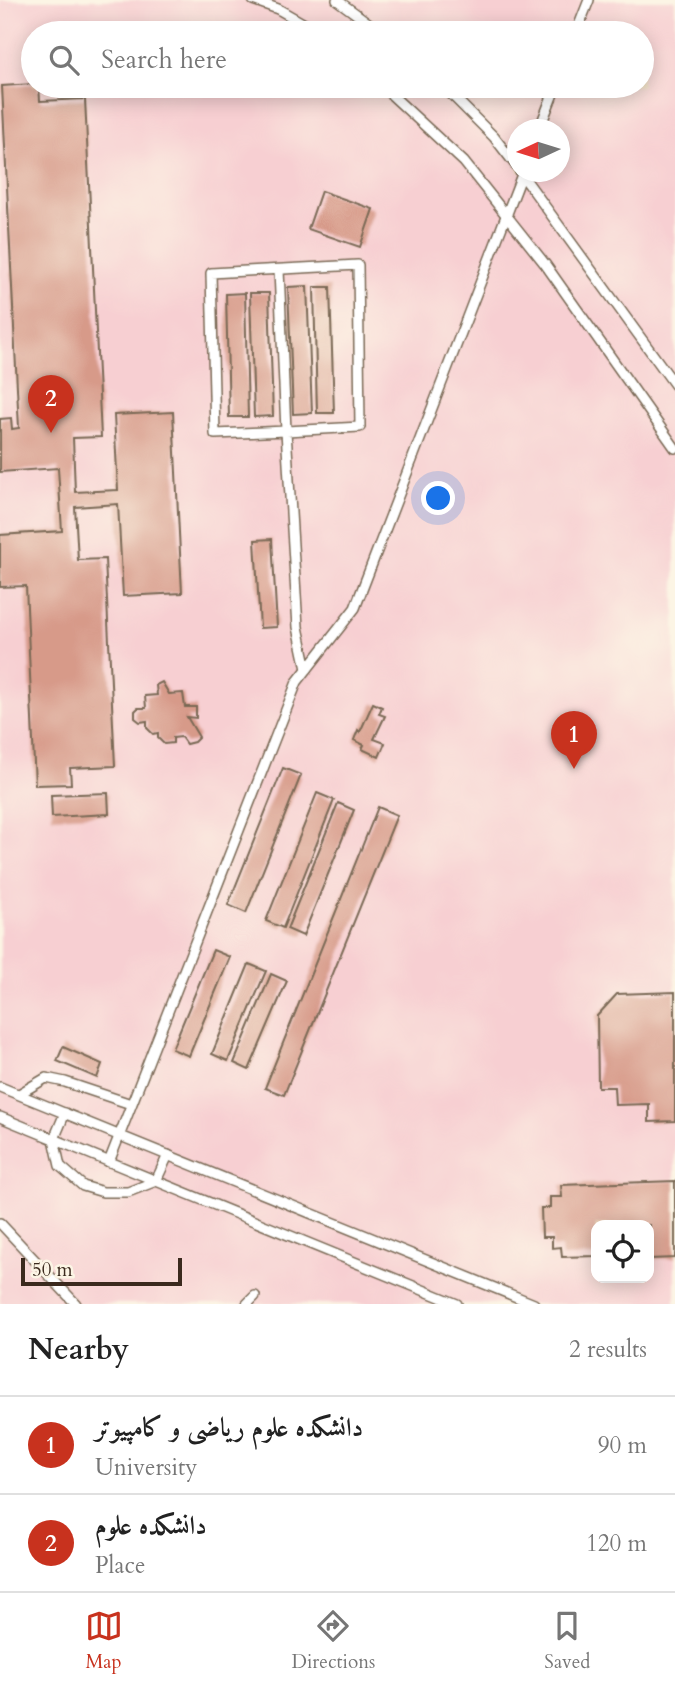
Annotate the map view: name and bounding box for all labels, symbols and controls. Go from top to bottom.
search box [21,21,654,98]
icon: search [45,41,83,79]
text: Search here [101,42,227,77]
north arrow [507,119,570,182]
pin: 2 [28,375,74,433]
your location [421,481,455,515]
pin: 1 [551,711,597,769]
map controls [591,1220,654,1283]
button: locate [591,1220,654,1283]
scale bar [21,1255,182,1287]
text: 50 m [32,1257,73,1283]
text: Nearby [28,1329,129,1370]
text: 2 results [569,1334,647,1365]
text: دانشکده علوم ریاضی و کامپیوتر [95,1410,363,1445]
text: 1 [45,1430,57,1461]
text: 90 m [598,1430,647,1461]
text: University [95,1452,197,1483]
text: دانشکده علوم [95,1508,207,1543]
text: 2 [45,1528,57,1559]
text: 120 m [586,1528,647,1559]
text: Place [95,1550,145,1581]
tab: Map [85,1607,123,1675]
tab: Directions [292,1607,375,1675]
tab: Saved [544,1607,590,1675]

